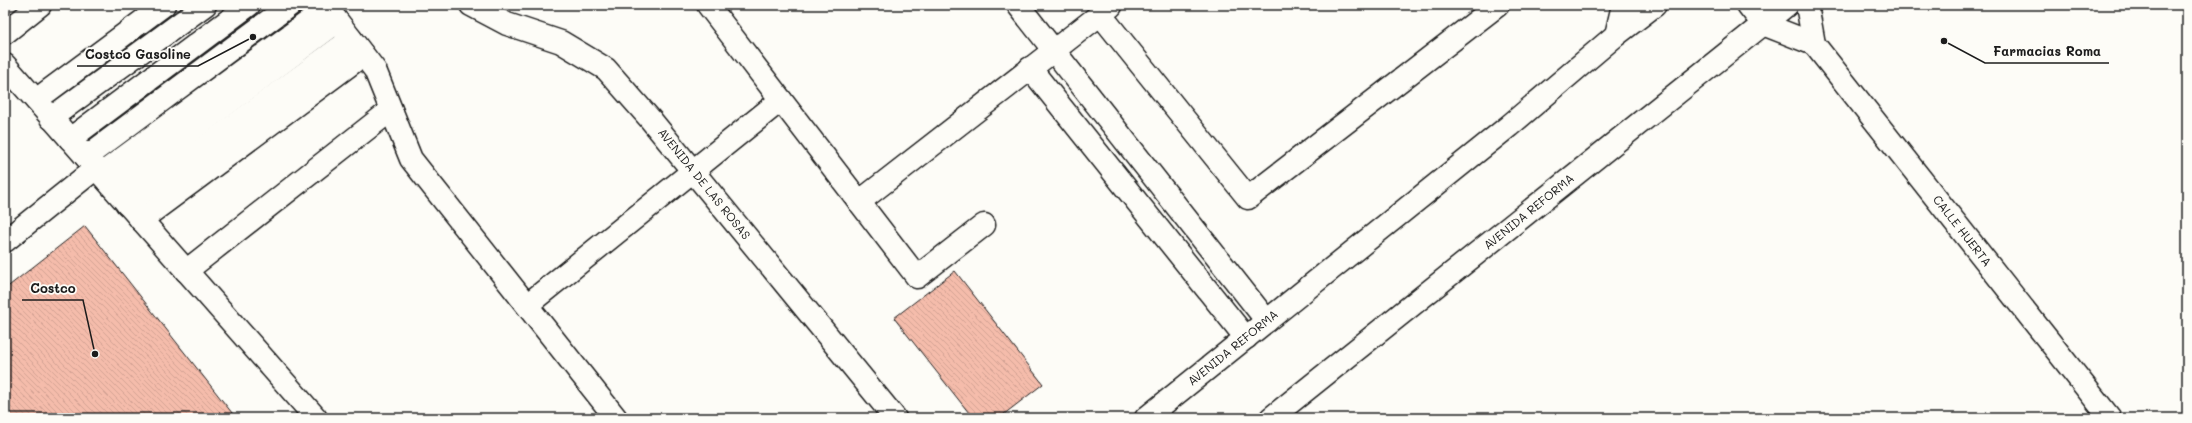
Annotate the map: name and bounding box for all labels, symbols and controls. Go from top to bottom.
callout: Farmacias Roma [1985,38,2109,63]
callout: Costco Gasoline [77,41,198,66]
text: Farmacias Roma [1993,42,2101,59]
text: Costco Gasoline [85,45,191,62]
street label: AVENIDA DE LAS ROSAS [655,124,755,243]
street label: AVENIDA REFORMA [1480,170,1577,253]
street label: CALLE HUERTA [1930,191,1996,269]
callout: Costco [22,275,83,300]
text: Costco [30,279,76,296]
street label: AVENIDA REFORMA [1184,306,1281,389]

